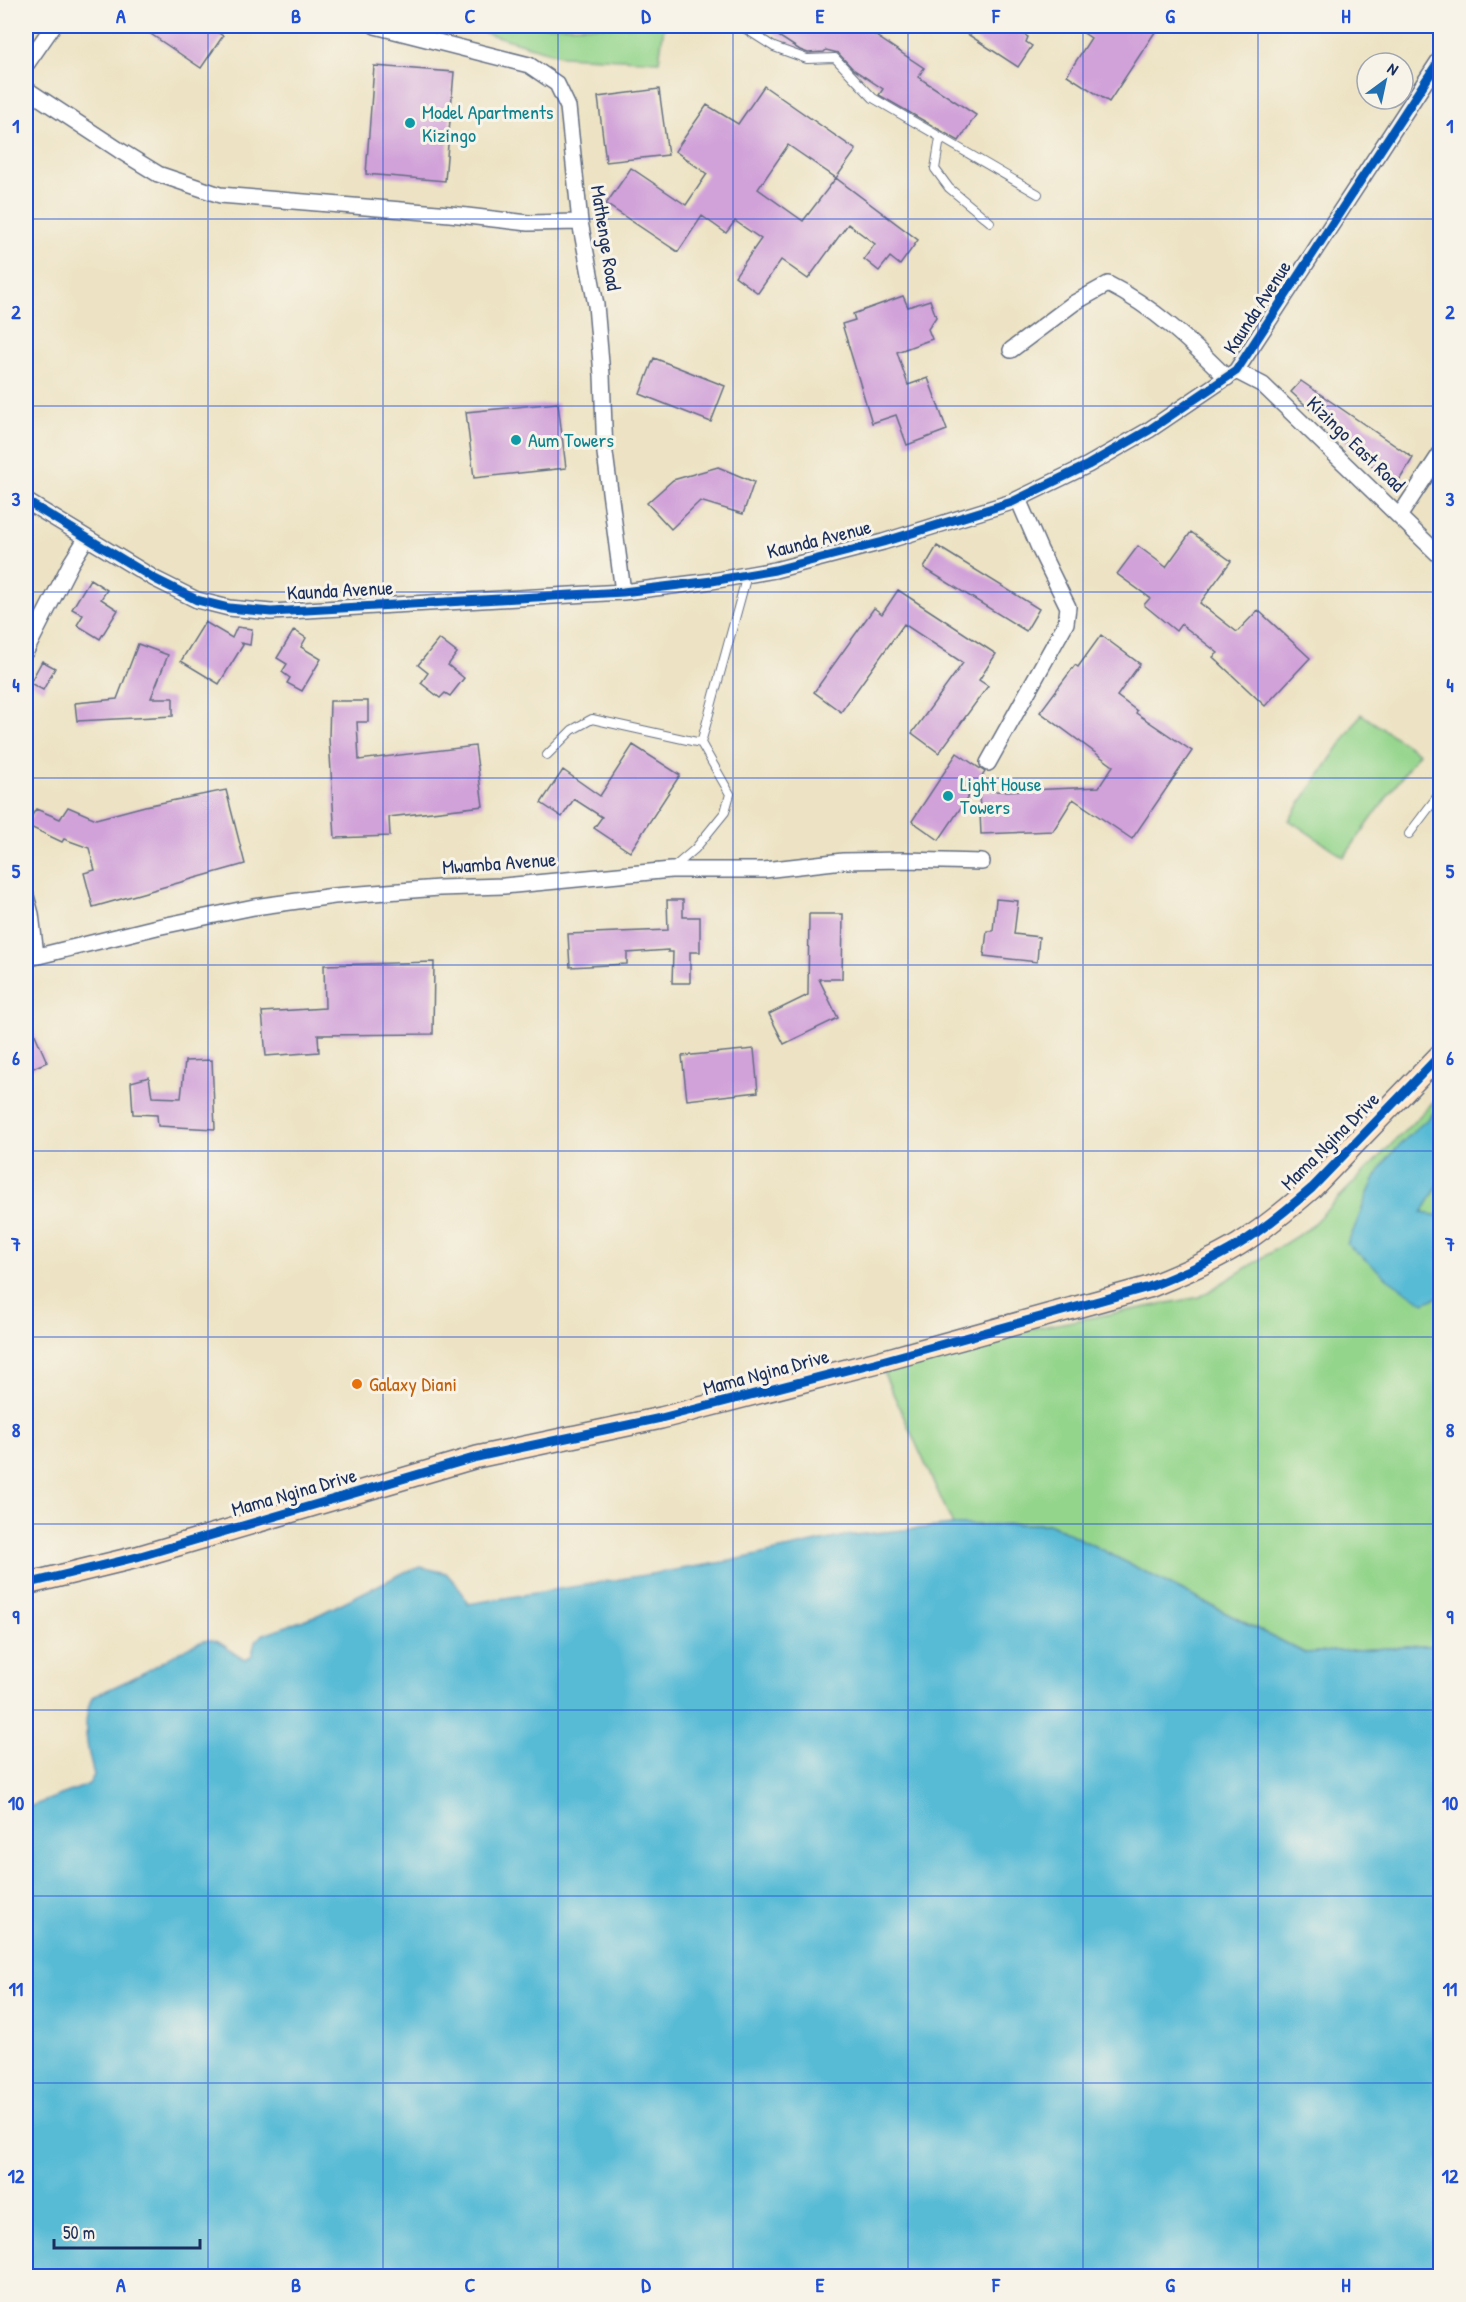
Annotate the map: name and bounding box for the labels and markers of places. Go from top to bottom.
place label: Model Apartments Kizingo [422,98,554,148]
marker: Model Apartments Kizingo [403,116,417,130]
place label: Aum Towers [528,426,614,453]
marker: Aum Towers [509,433,523,447]
place label: Light House Towers [960,770,1042,820]
marker: Light House Towers [941,789,955,803]
place label: Galaxy Diani [369,1370,457,1397]
marker: Galaxy Diani [350,1377,364,1391]

